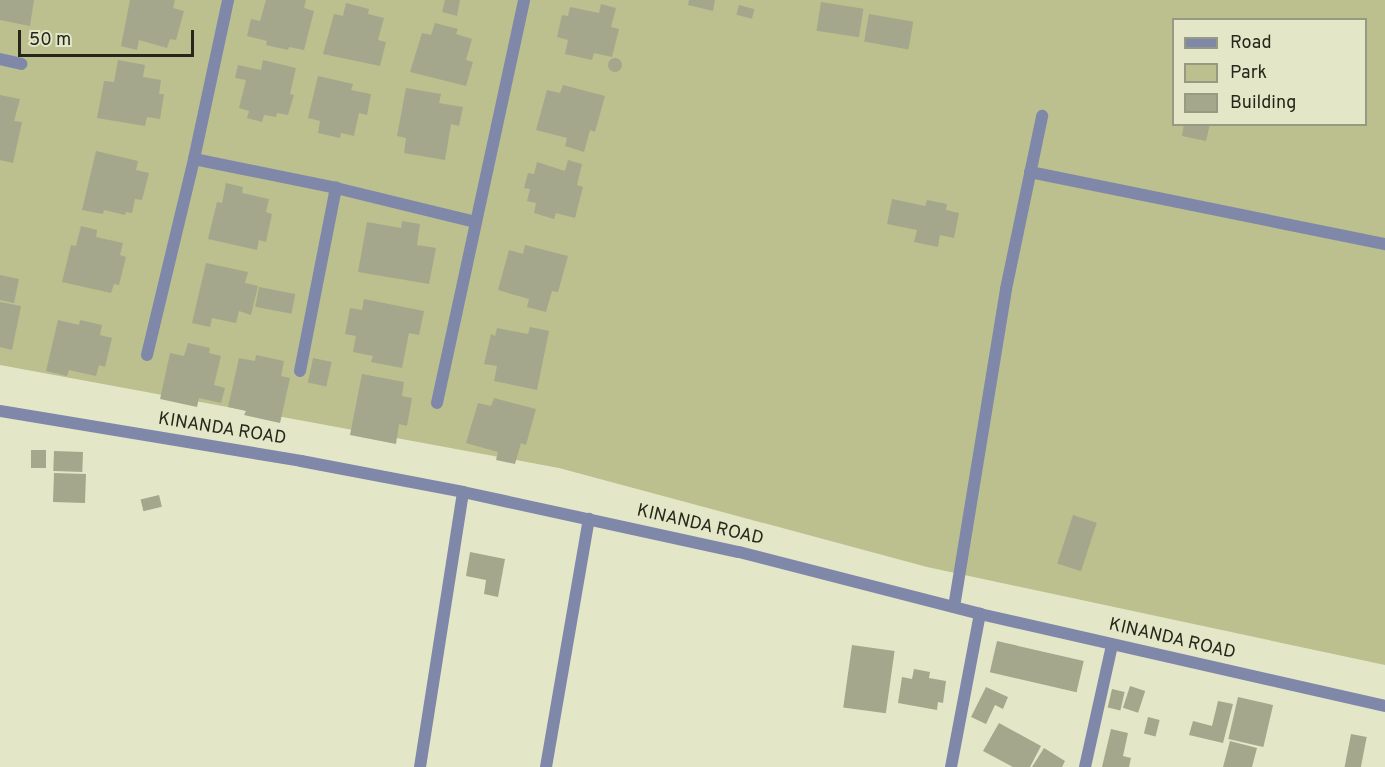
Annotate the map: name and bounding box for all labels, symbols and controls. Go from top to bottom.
scale bar [21,18,196,56]
legend [1172,18,1367,126]
text: 50 m [29,29,71,52]
text: Road [1230,32,1272,55]
text: Park [1230,62,1267,85]
text: Building [1230,92,1296,115]
street label: KINANDA ROAD [156,409,288,451]
street label: KINANDA ROAD [634,501,766,551]
street label: KINANDA ROAD [1106,615,1238,665]

